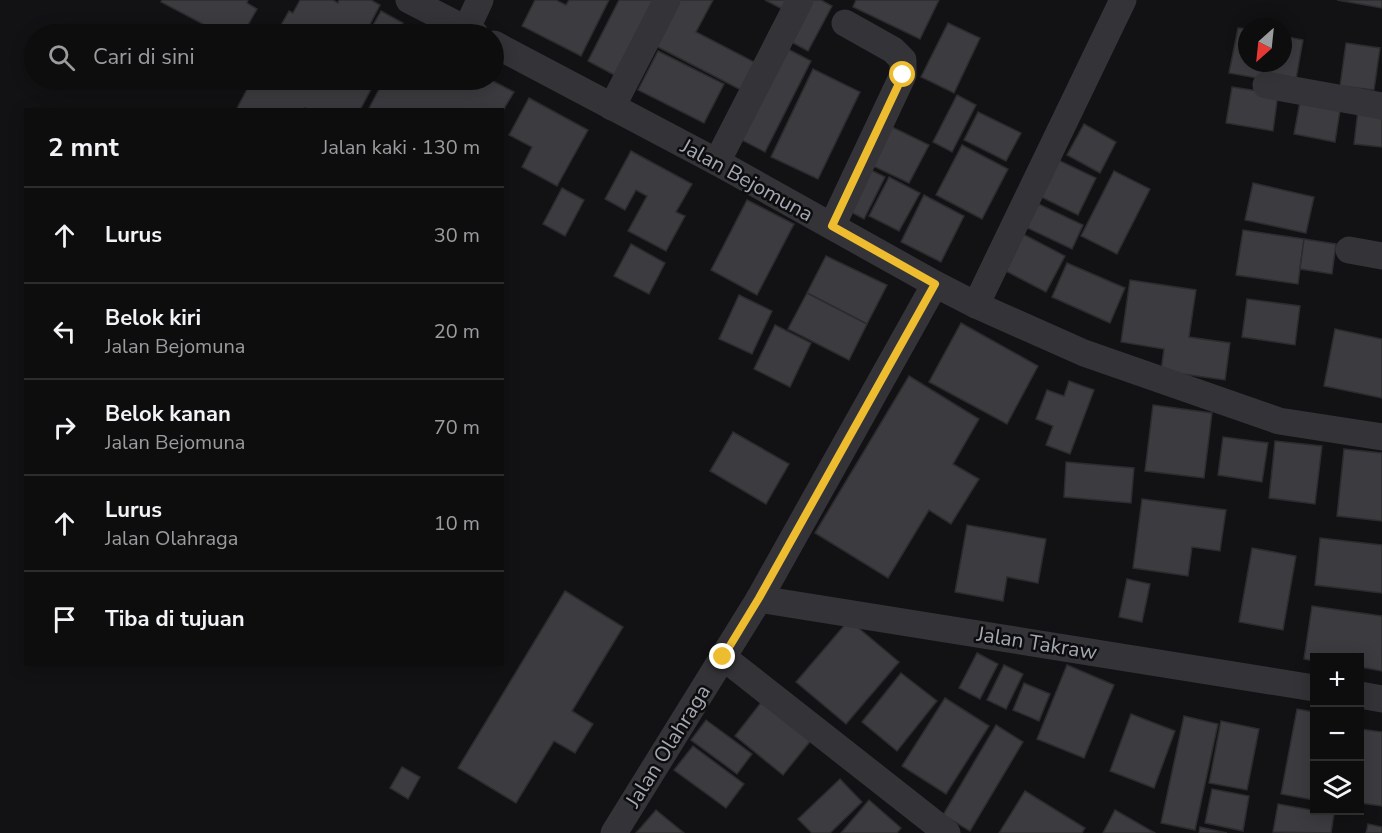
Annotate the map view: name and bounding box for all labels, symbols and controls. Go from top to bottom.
north arrow [1238,18,1292,72]
search box [24,24,504,90]
icon: search [45,41,78,74]
text: Cari di sini [93,42,195,72]
route start [889,61,915,87]
text: 2 mnt [48,130,119,165]
street label: Jalan Bejomuna [675,132,818,228]
text: Jalan kaki · 130 m [322,134,480,161]
icon: ahead [48,219,81,252]
text: Lurus [105,220,162,250]
text: 30 m [434,222,480,249]
text: Belok kiri [105,303,201,333]
icon: left [48,315,81,348]
text: 20 m [434,318,480,345]
text: Jalan Bejomuna [105,333,245,360]
text: Belok kanan [105,399,231,429]
icon: right [48,411,81,444]
text: 70 m [434,414,480,441]
text: Jalan Bejomuna [105,429,245,456]
text: Lurus [105,495,162,525]
icon: ahead [48,507,81,540]
text: 10 m [434,510,480,537]
text: Jalan Olahraga [105,525,238,552]
icon: arrive [48,603,81,636]
text: Tiba di tujuan [105,604,245,634]
street label: Jalan Takraw [974,620,1099,666]
route end [709,643,735,669]
map controls [1310,653,1364,815]
button: + [1310,653,1364,707]
street label: Jalan Olahraga [619,679,717,814]
button: − [1310,707,1364,761]
button: layers [1310,761,1364,815]

